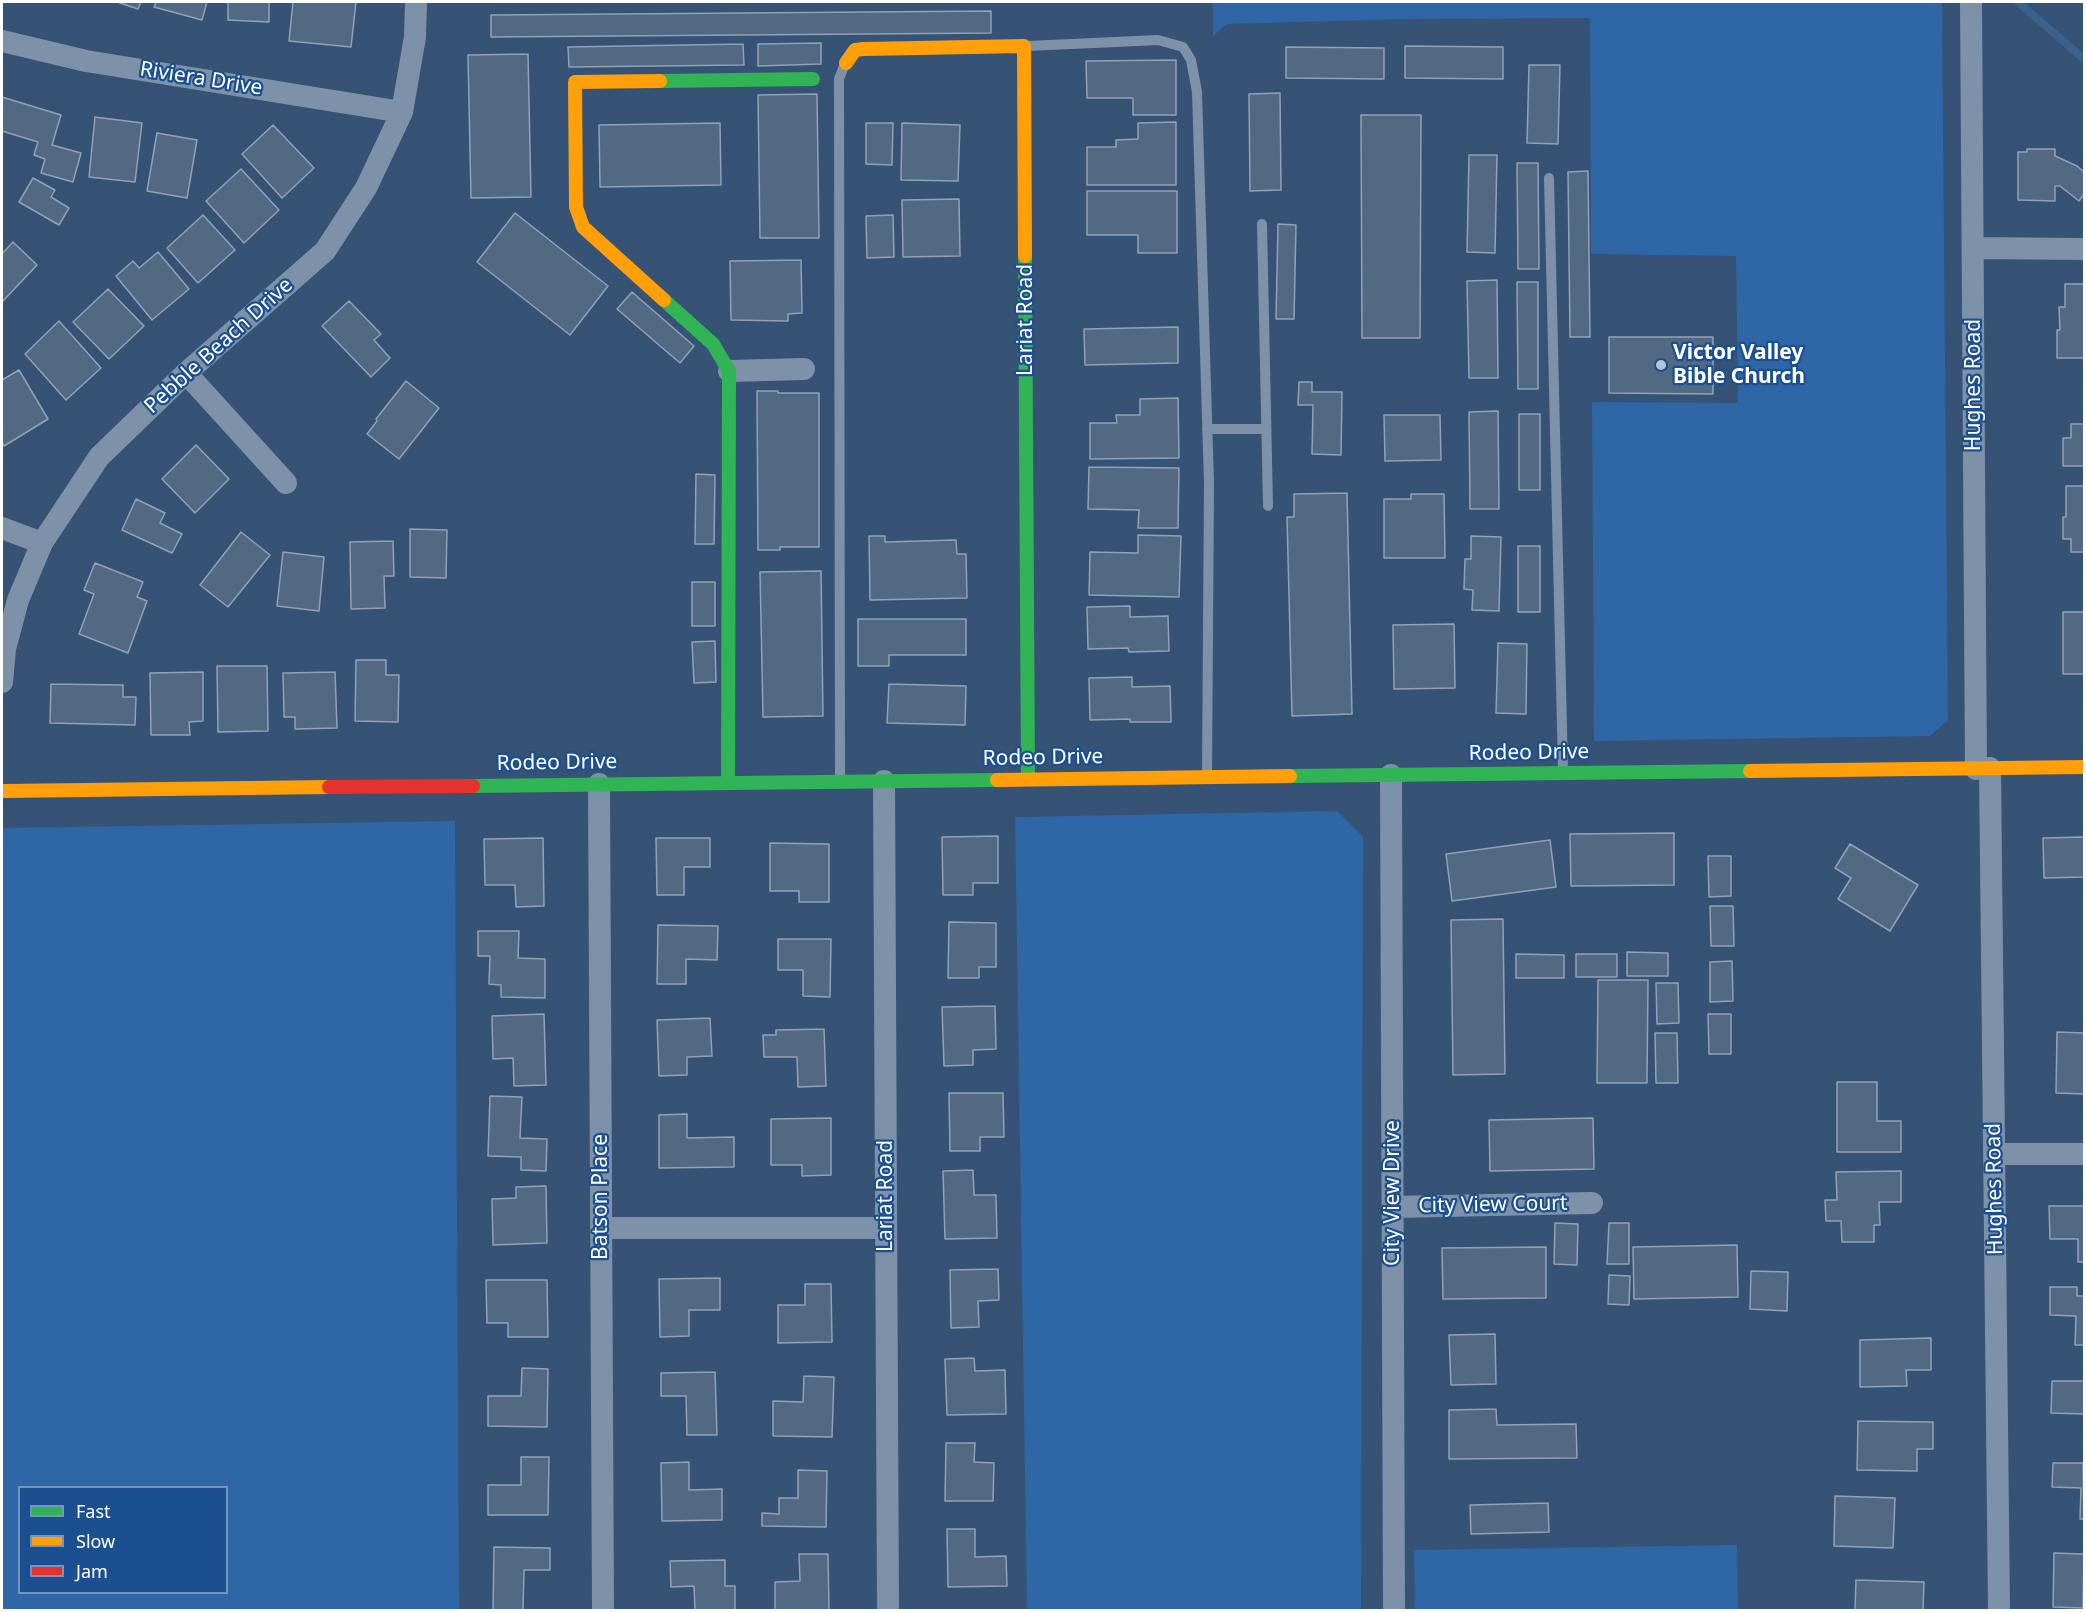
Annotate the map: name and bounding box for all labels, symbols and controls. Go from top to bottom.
street label: Riviera Drive [138,57,264,101]
street label: Lariat Road [1013,264,1039,376]
street label: Pebble Beach Drive [140,273,298,419]
street label: Hughes Road [1961,319,1987,451]
place label: Victor Valley Bible Church [1673,340,1805,390]
marker: Victor Valley Bible Church [1654,358,1668,372]
street label: Rodeo Drive [1468,739,1590,767]
street label: Rodeo Drive [982,744,1104,772]
street label: Rodeo Drive [496,749,618,777]
street label: City View Drive [1380,1120,1406,1266]
street label: Hughes Road [1981,1123,2009,1255]
street label: Batson Place [588,1134,614,1260]
street label: Lariat Road [873,1140,899,1252]
street label: City View Court [1418,1191,1568,1219]
legend [18,1486,228,1594]
text: Fast [76,1499,111,1523]
text: Slow [76,1529,115,1553]
text: Jam [76,1559,108,1583]

